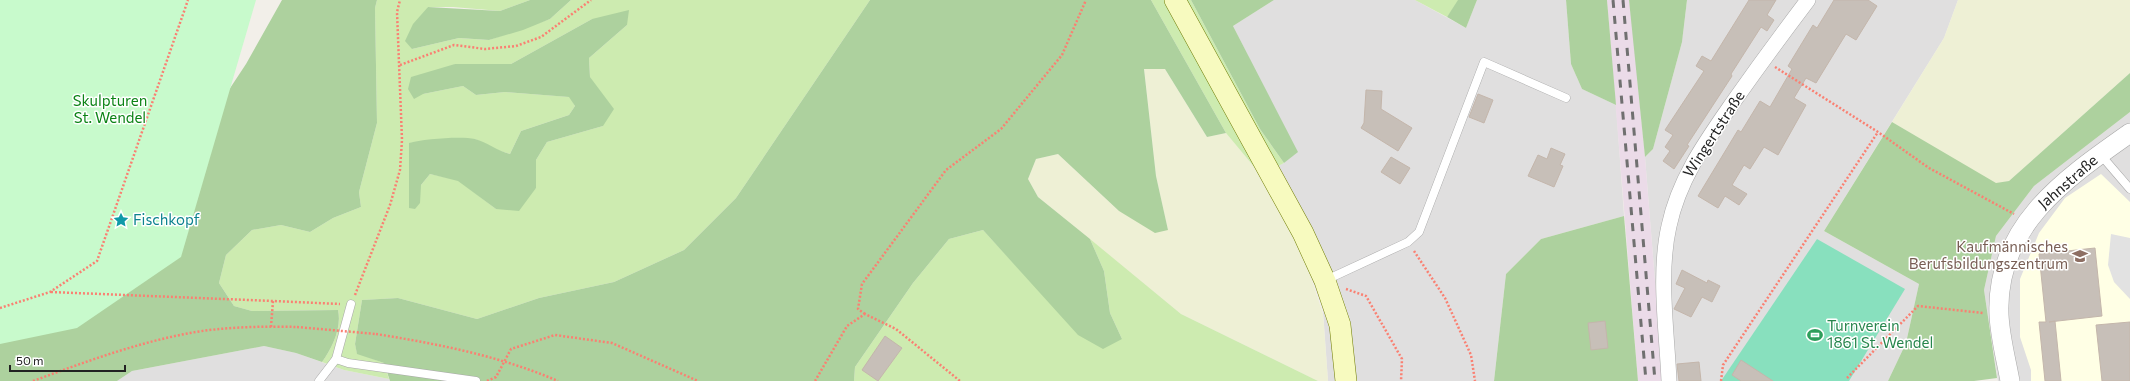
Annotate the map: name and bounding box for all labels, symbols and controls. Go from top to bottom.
street label: Wingertstraße [1679,87,1748,180]
park label: Skulpturen St. Wendel [73,91,147,126]
street label: Jahnstraße [2034,150,2101,212]
place label: Fischkopf [133,210,200,228]
place icon: Fischkopf [112,211,130,229]
place label: Kaufmännisches Berufsbildungszentrum [1909,237,2068,272]
school or university icon: Kaufmännisches Berufsbildungszentrum [2071,247,2089,265]
place label: Turnverein 1861 St. Wendel [1827,316,1933,351]
sports icon: Turnverein 1861 St. Wendel [1806,326,1824,344]
scale bar [10,347,125,373]
text: 50 m [16,353,44,367]

